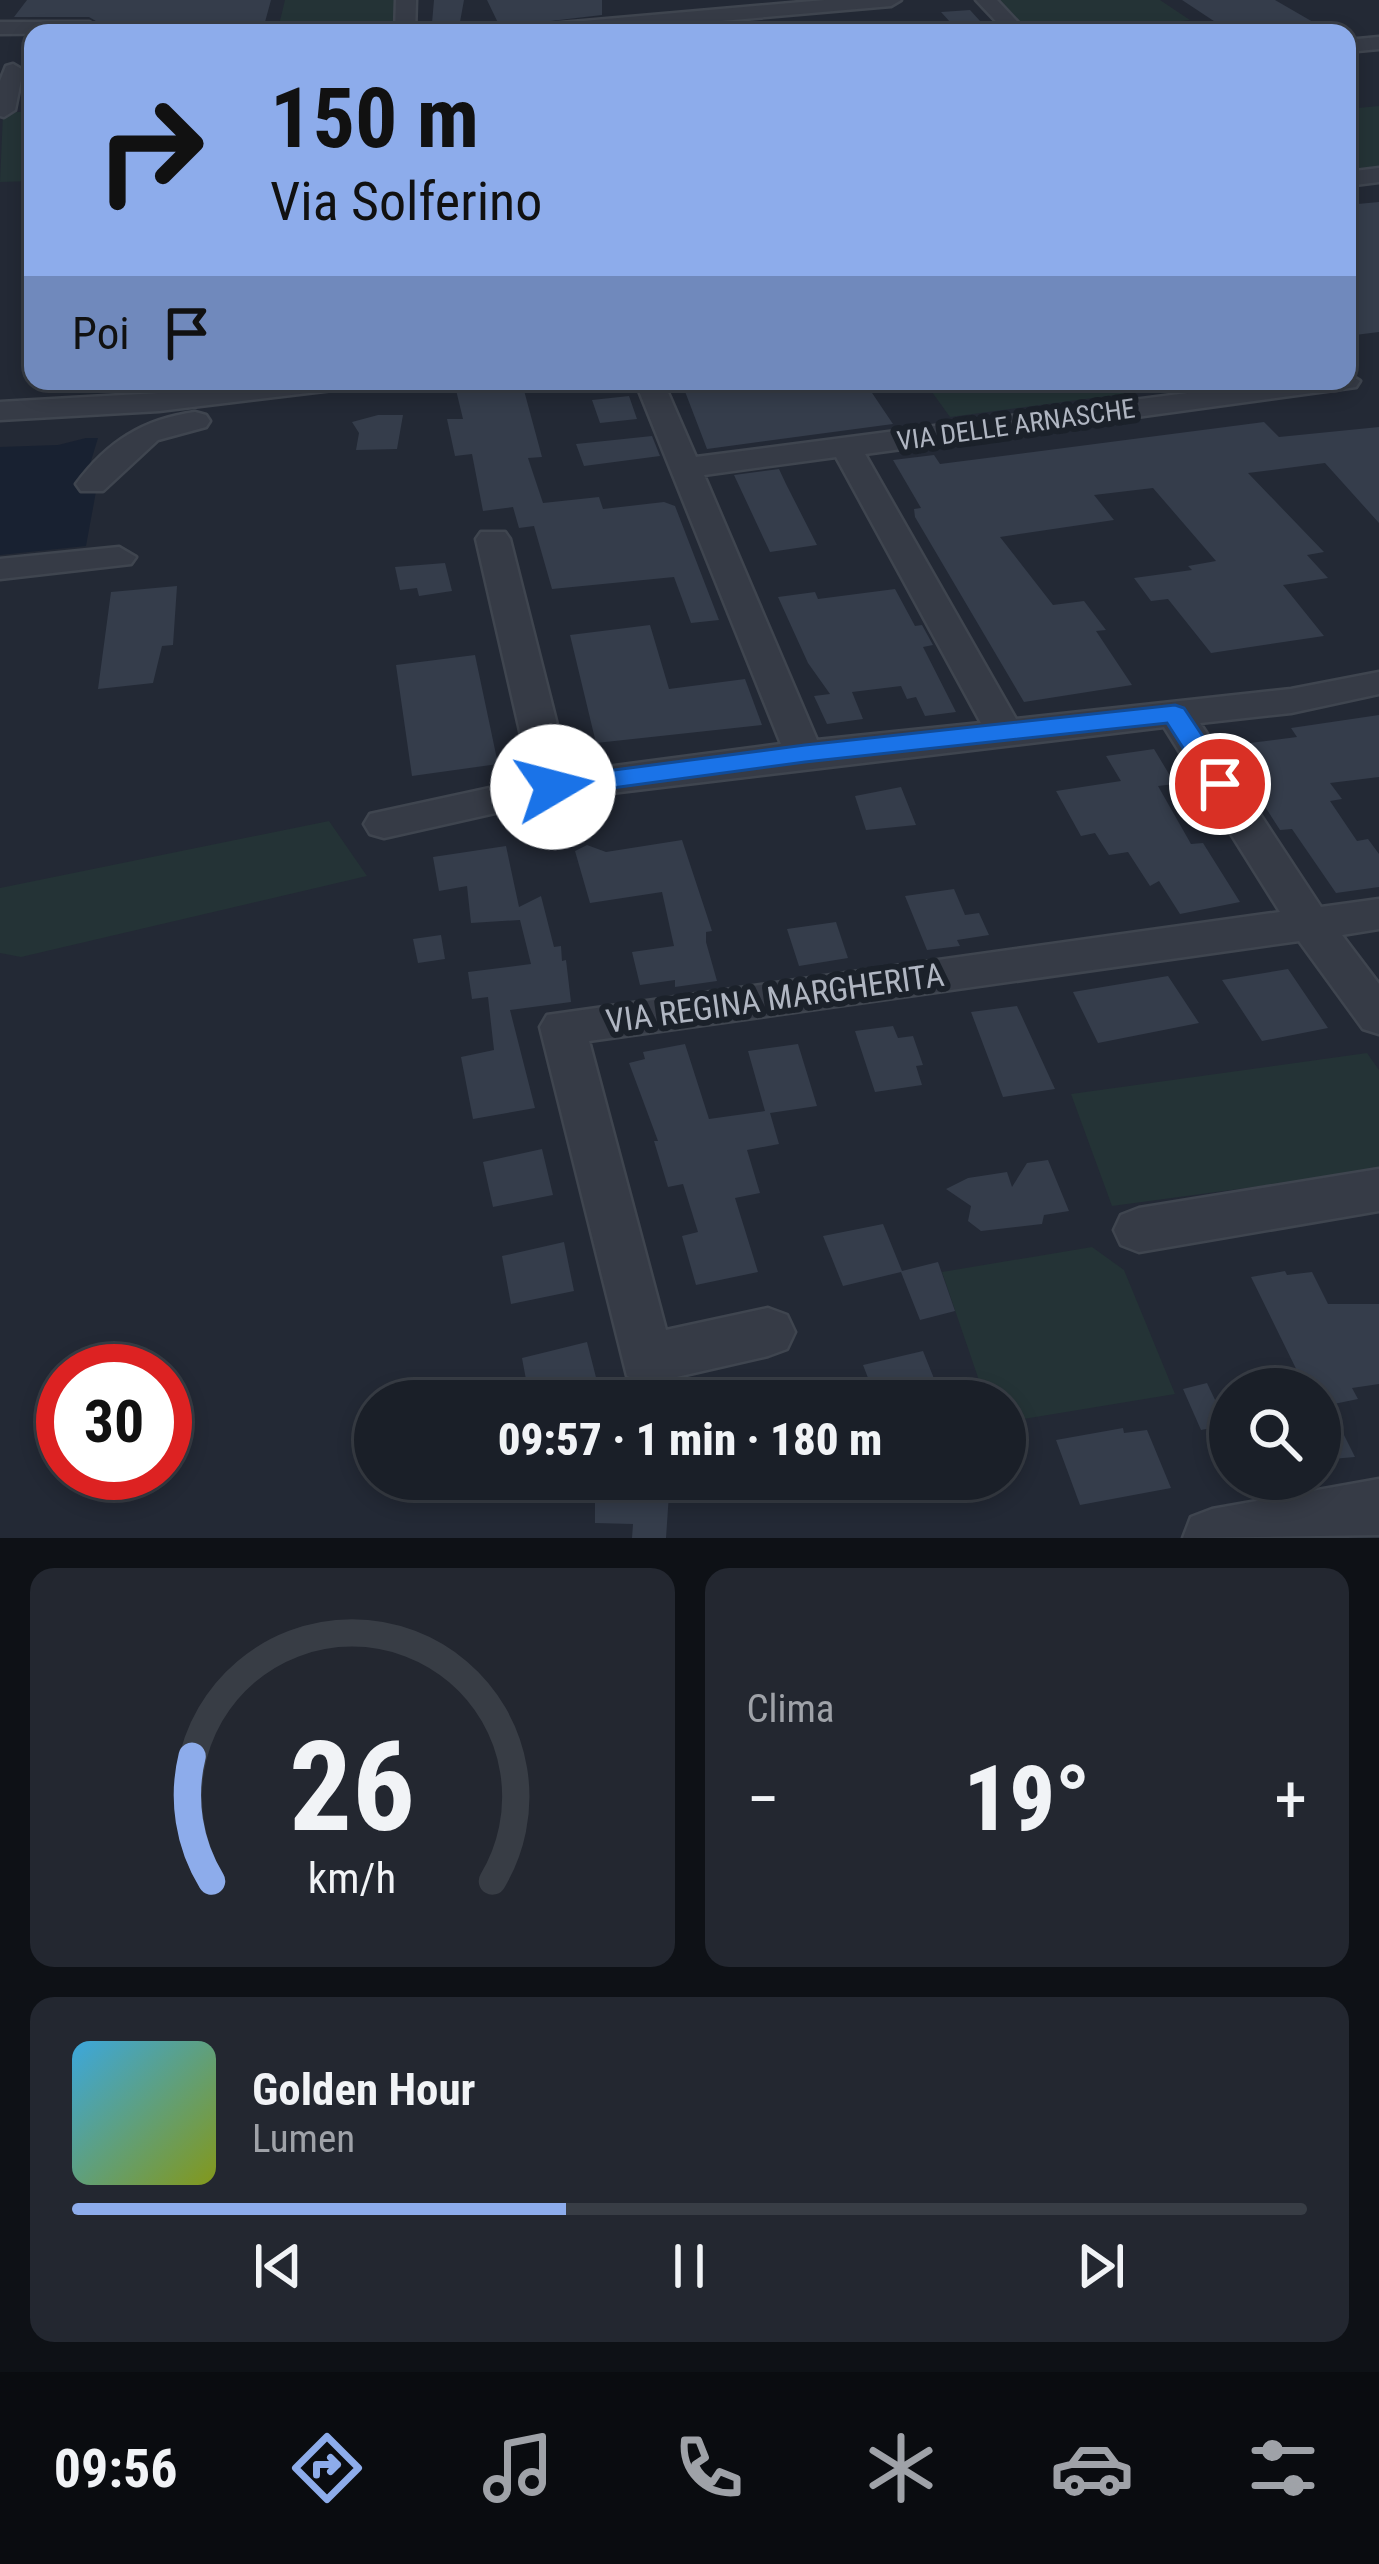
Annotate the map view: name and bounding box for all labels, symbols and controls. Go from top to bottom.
text: 150 m [270,69,479,168]
icon: right [72,72,228,228]
text: Via Solferino [270,170,542,233]
icon: arrive [154,300,220,366]
text: Poi [72,307,130,360]
street label: VIA DELLE ARNASCHE [895,392,1137,458]
position arrow [490,724,616,850]
pin [1169,733,1271,835]
icon: arrive [1187,751,1253,817]
street label: VIA REGINA MARGHERITA [603,955,947,1041]
speed limit sign: 30 [36,1344,192,1500]
map controls [1209,1368,1341,1500]
button: search [1209,1368,1341,1500]
text: 09:57 · 1 min · 180 m [498,1413,882,1466]
text: Clima [747,1686,835,1732]
text: 26 [289,1714,415,1860]
text: 19° [963,1747,1090,1852]
text: − [747,1761,780,1838]
text: + [1274,1761,1307,1838]
text: km/h [308,1852,396,1902]
text: Golden Hour [252,2063,475,2116]
text: Lumen [252,2116,355,2162]
icon: previous [245,2233,311,2299]
icon: pause [656,2233,722,2299]
icon: next [1068,2233,1134,2299]
icon: directions [285,2426,369,2510]
icon: music [476,2426,560,2510]
icon: phone [667,2426,751,2510]
icon: climate [859,2426,943,2510]
icon: car [1050,2426,1134,2510]
icon: filters [1241,2426,1325,2510]
text: 09:56 [54,2437,178,2500]

